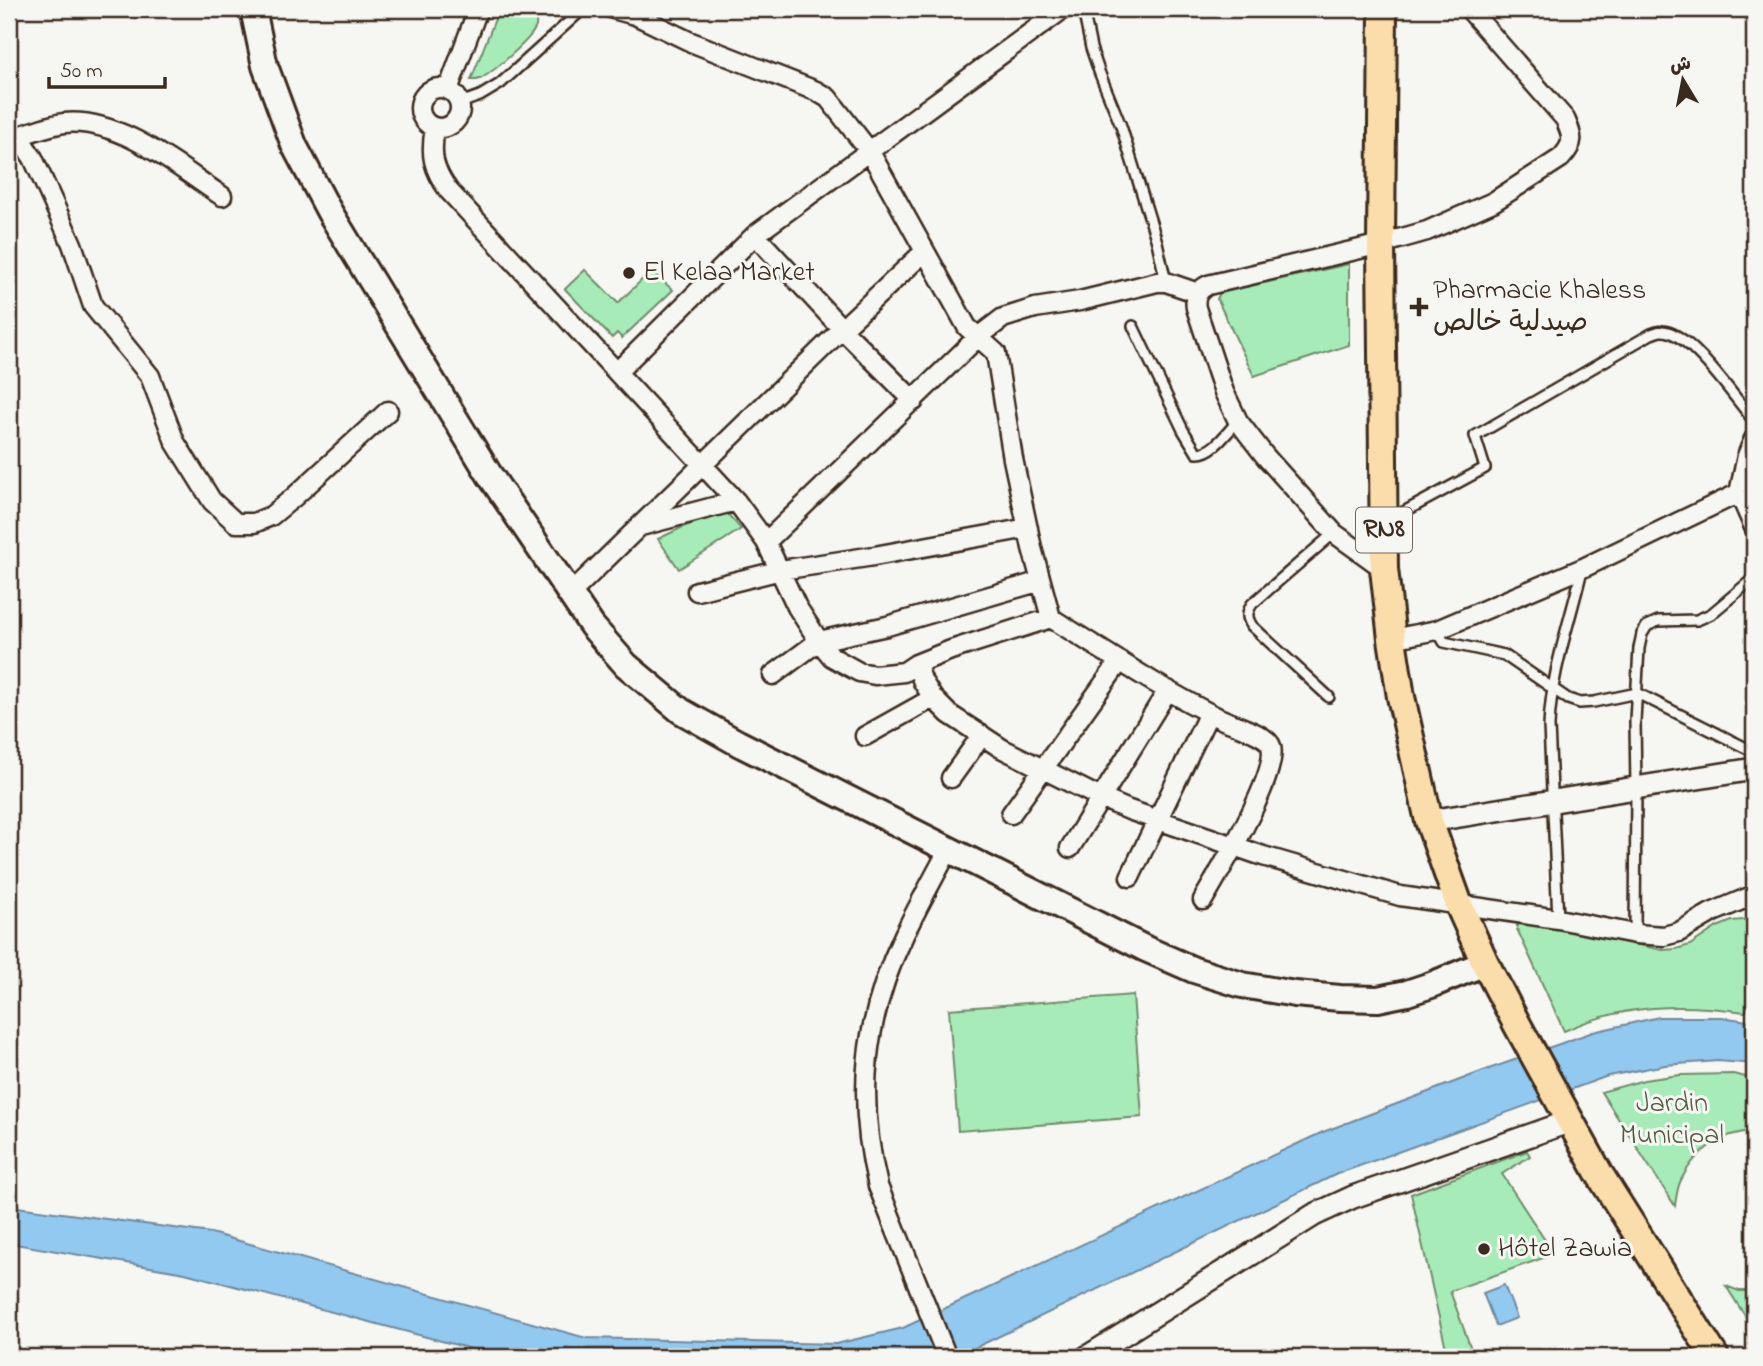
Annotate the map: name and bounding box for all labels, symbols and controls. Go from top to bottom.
scale bar [49,46,164,90]
north arrow [1648,46,1718,116]
text: ش [1668,51,1693,81]
text: 50 m [60,57,103,87]
place label: El Kelaa Market [643,253,815,294]
marker: El Kelaa Market [621,265,637,281]
place label: Pharmacie Khaless صيدلية خالص [1433,271,1646,344]
marker: Pharmacie Khaless صيدلية خالص [1411,299,1427,315]
road number: RN8 [1356,508,1412,552]
park label: Jardin Municipal [1620,1084,1724,1157]
place label: Hôtel Zawia [1498,1229,1632,1270]
marker: Hôtel Zawia [1476,1241,1492,1257]

